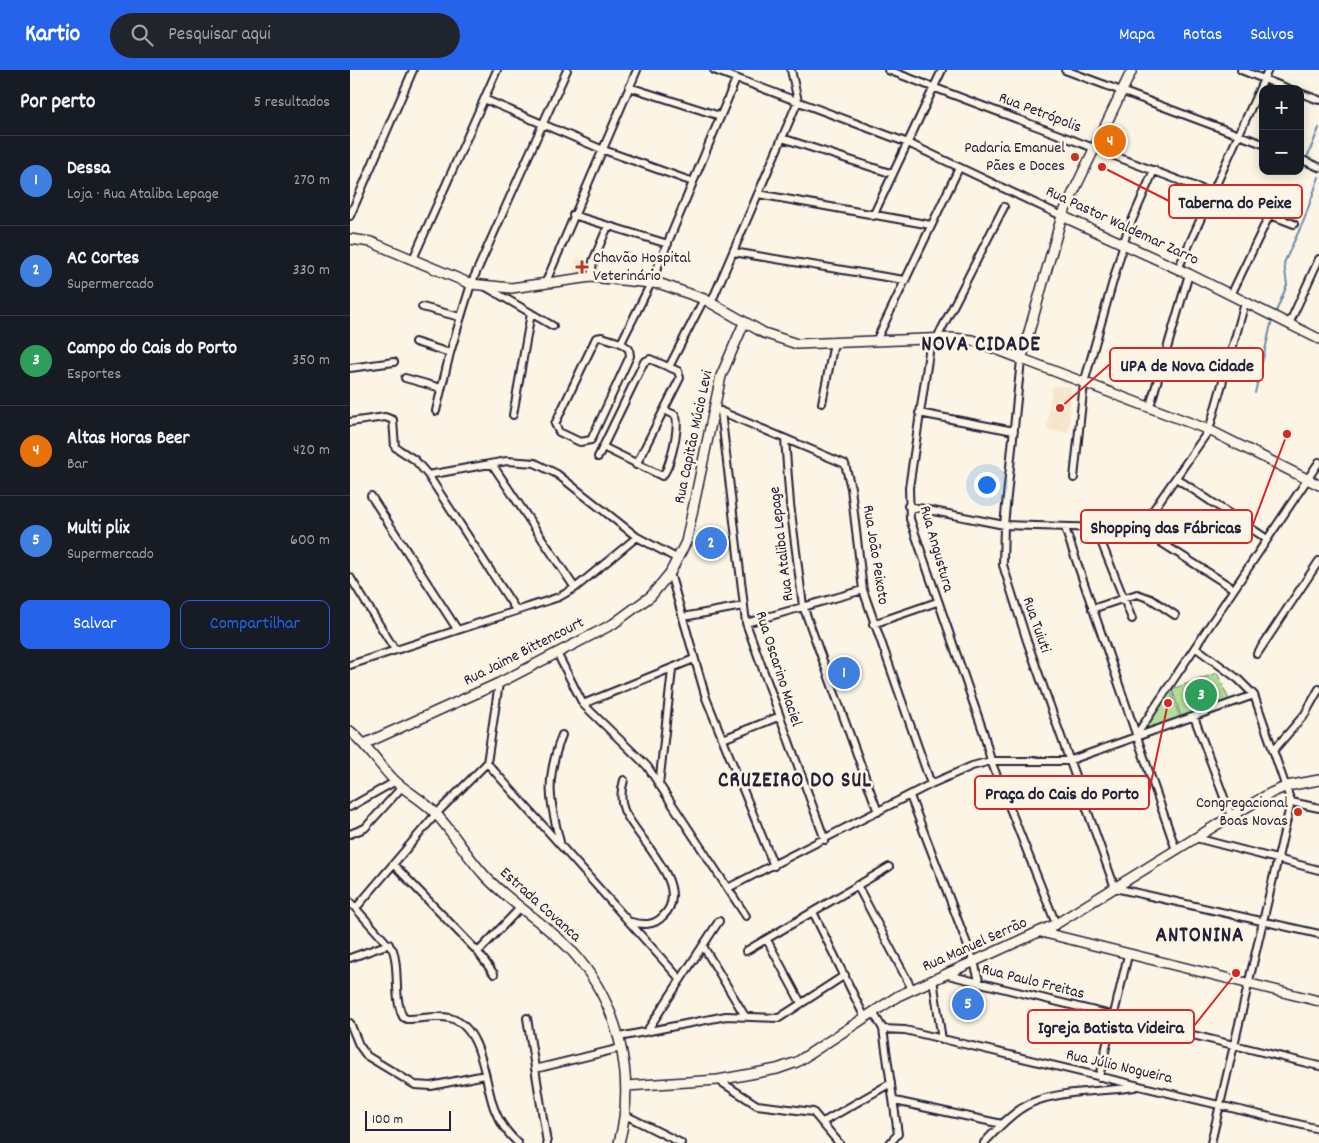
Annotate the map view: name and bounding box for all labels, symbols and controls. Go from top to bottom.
search box [110,13,460,58]
text: Kartio [25,18,80,52]
icon: search [128,21,156,49]
text: Pesquisar aqui [168,22,271,49]
text: Mapa [1119,23,1155,48]
text: Rotas [1183,23,1222,48]
text: Salvos [1250,23,1294,48]
map controls [1259,85,1304,175]
button: + [1259,85,1304,130]
street label: Rua Petrópolis [995,87,1085,139]
text: Por perto [20,88,95,118]
text: 5 resultados [254,91,330,114]
pin: 4 [1094,122,1126,160]
button: − [1259,130,1304,175]
place label: Padaria Emanuel Pães e Doces [964,137,1065,178]
marker: Padaria Emanuel Pães e Doces [1069,151,1081,163]
text: Dessa [67,156,110,183]
text: 1 [34,169,38,192]
text: 270 m [294,169,330,192]
street label: Rua Pastor Waldemar Zarro [1042,180,1202,272]
text: Loja · Rua Ataliba Lepage [67,183,219,206]
callout: Taberna do Peixe [1169,185,1302,218]
text: Taberna do Peixe [1178,192,1292,217]
text: AC Cortes [67,246,139,273]
place label: Chavão Hospital Veterinário [593,247,691,288]
text: 2 [33,259,40,282]
text: 330 m [292,259,330,282]
marker: Chavão Hospital Veterinário [575,260,589,274]
text: Supermercado [67,273,154,296]
district label: NOVA CIDADE [921,331,1041,361]
text: Campo do Cais do Porto [67,336,237,363]
callout: UPA de Nova Cidade [1110,348,1263,381]
text: 3 [32,349,40,372]
text: 350 m [292,349,330,372]
text: UPA de Nova Cidade [1120,355,1254,380]
text: Esportes [67,363,121,386]
street label: Rua Capitão Múcio Levi [669,368,719,506]
text: Altas Horas Beer [67,426,189,453]
text: 4 [33,439,39,462]
text: 420 m [293,439,330,462]
text: Bar [67,453,88,476]
your location [974,472,1000,498]
street label: Rua Ataliba Lepage [764,485,800,603]
street label: Rua João Peixoto [856,503,894,607]
street label: Rua Angustura [913,503,959,595]
callout: Shopping das Fábricas [1081,510,1252,543]
text: Multi plix [67,516,130,543]
text: Shopping das Fábricas [1090,517,1242,542]
pin: 2 [695,524,727,562]
text: 5 [32,529,40,552]
text: 600 m [290,529,330,552]
text: Supermercado [67,543,154,566]
street label: Rua Tuiuti [1016,594,1056,656]
button: Salvar [20,600,170,649]
button: Compartilhar [180,600,330,649]
street label: Rua Oscarino Maciel [749,608,808,730]
street label: Rua Jaime Bittencourt [460,612,588,692]
pin: 1 [828,654,860,692]
pin: 3 [1185,676,1217,714]
district label: CRUZEIRO DO SUL [718,767,872,797]
callout: Praça do Cais do Porto [975,776,1149,809]
text: Praça do Cais do Porto [985,783,1139,808]
place label: Congregacional Boas Novas [1196,792,1288,833]
marker: Congregacional Boas Novas [1292,806,1304,818]
street label: Estrada Covanca [494,862,586,948]
street label: Rua Manuel Serrão [919,912,1031,978]
district label: ANTONINA [1155,922,1245,952]
street label: Rua Paulo Freitas [979,958,1087,1006]
pin: 5 [952,985,984,1023]
callout: Igreja Batista Videira [1028,1010,1194,1043]
text: Igreja Batista Videira [1038,1017,1184,1042]
street label: Rua Júlio Nogueira [1064,1044,1175,1091]
scale bar [365,1108,451,1131]
text: 100 m [372,1110,403,1130]

